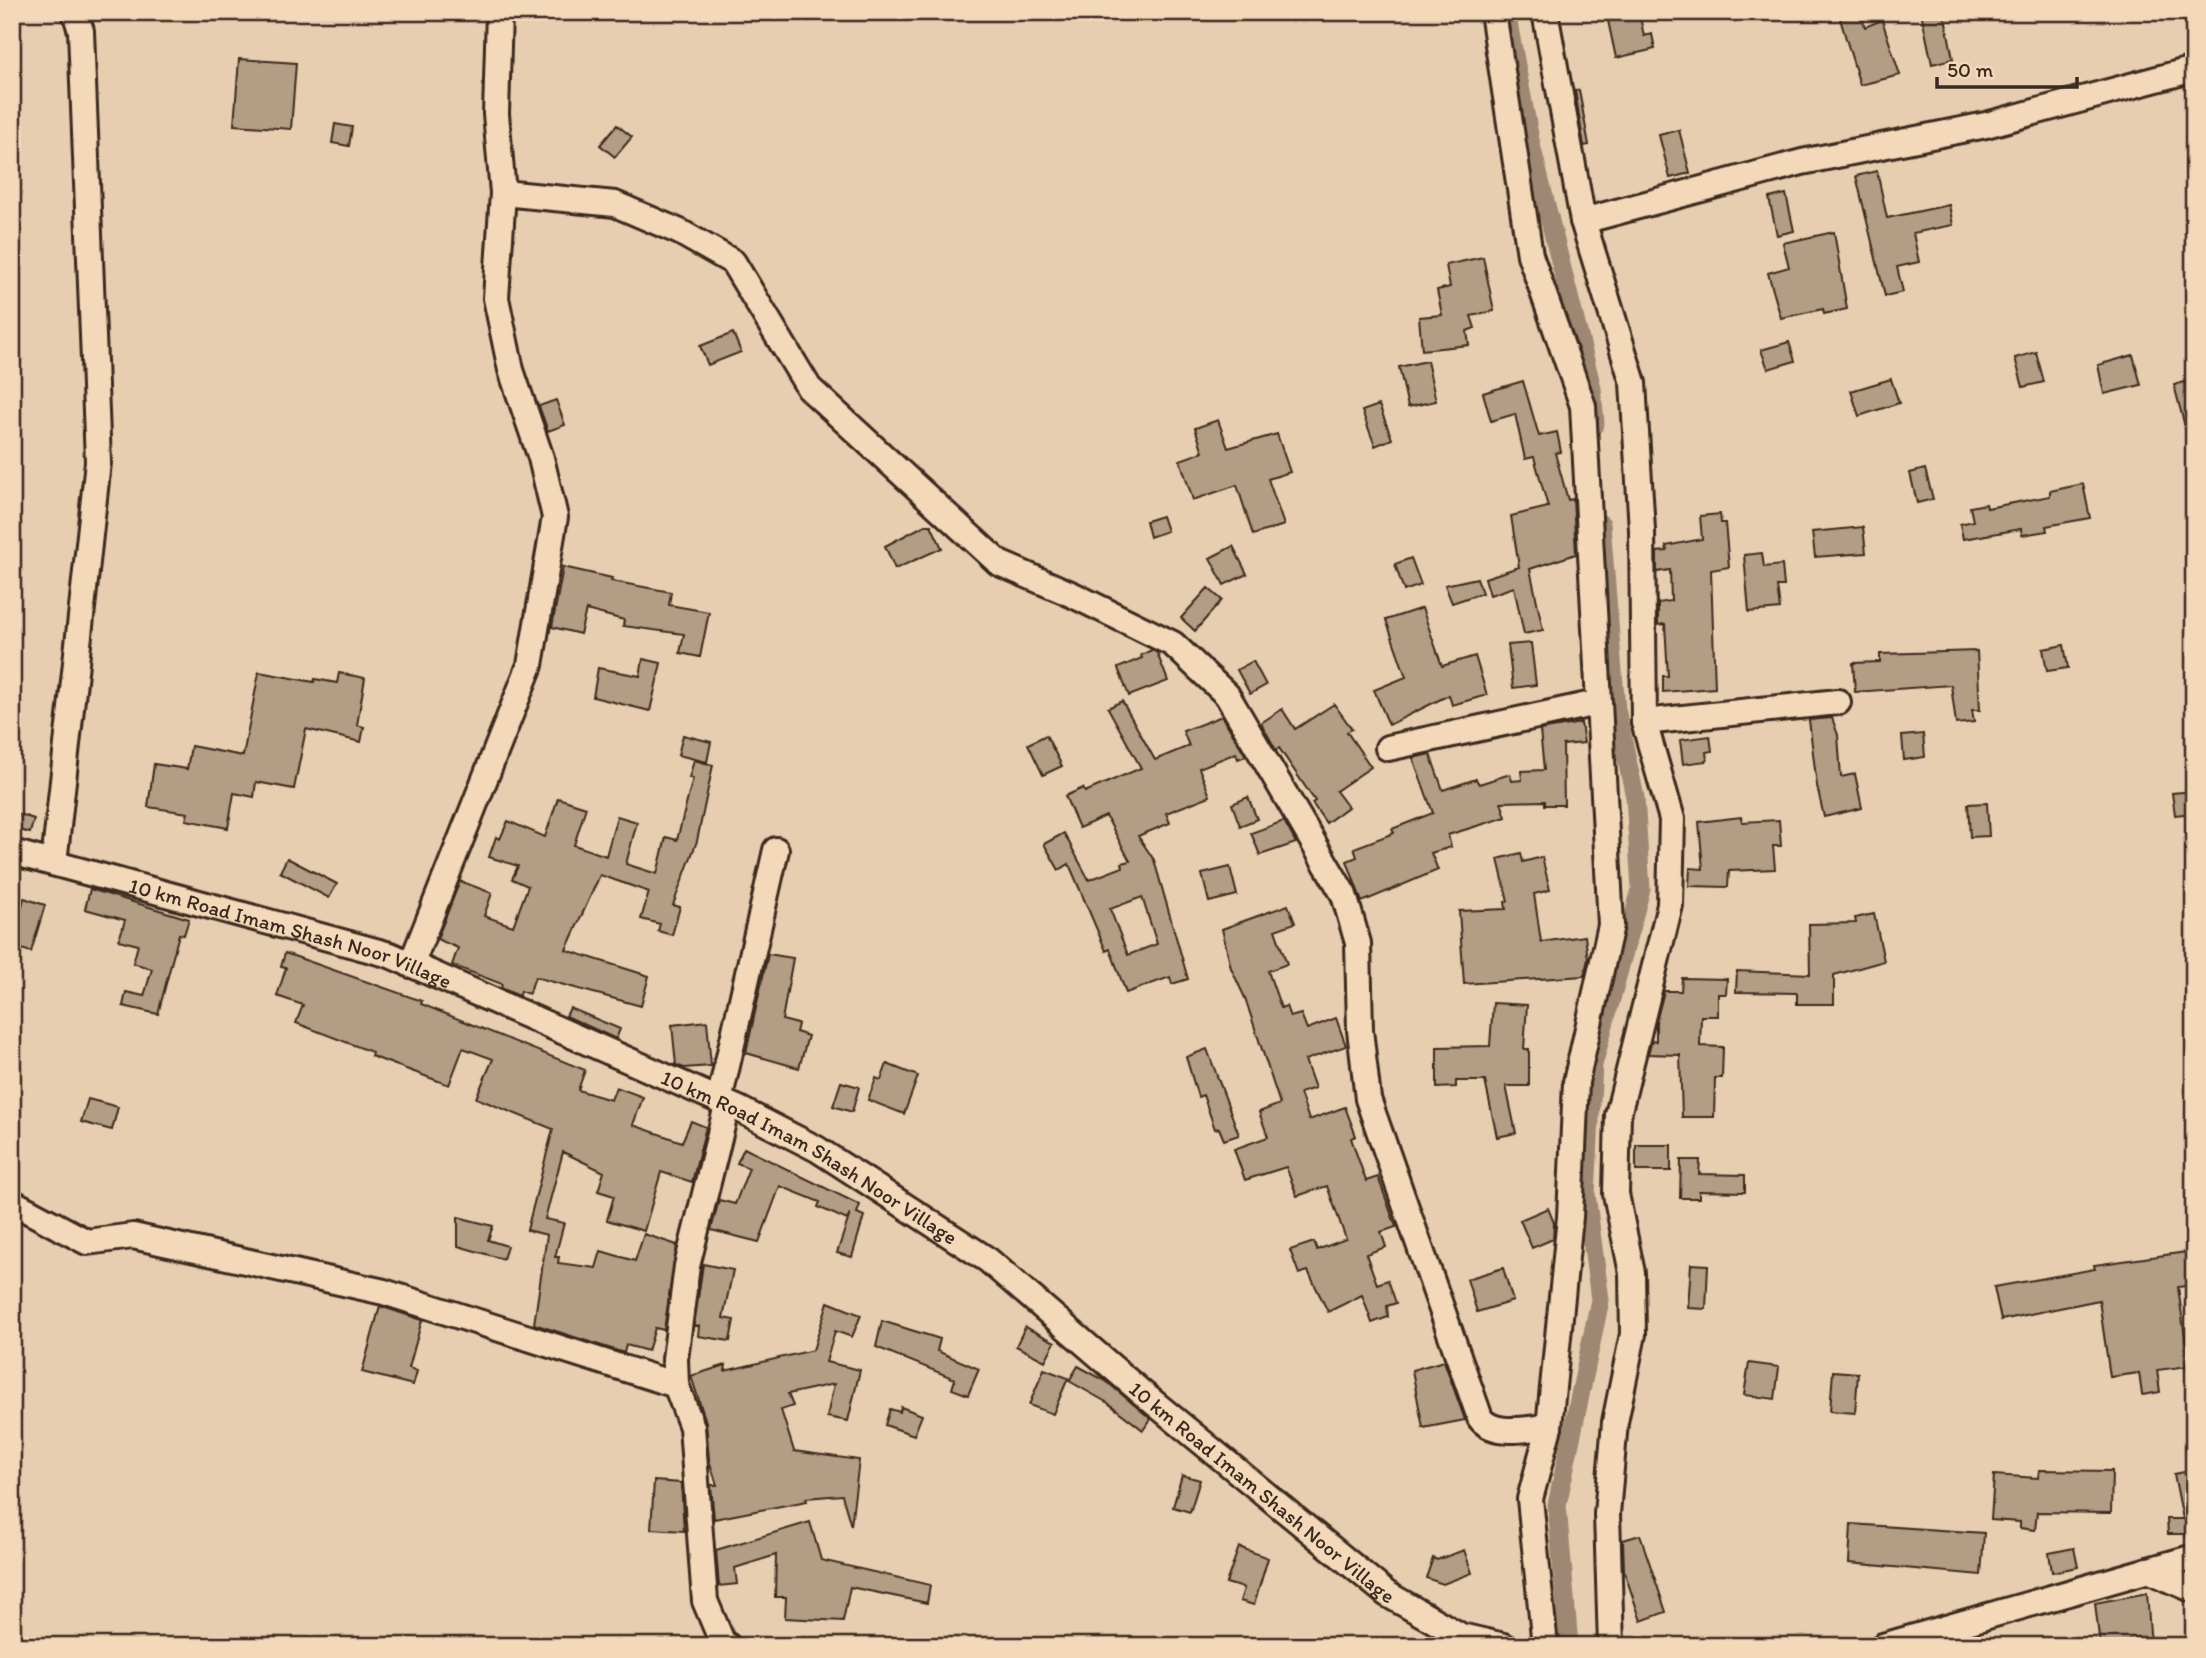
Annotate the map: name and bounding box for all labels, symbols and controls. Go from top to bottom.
scale bar [1937,46,2076,90]
text: 50 m [1947,57,1994,82]
street label: 10 km Road Imam Shash Noor Village [126,872,456,993]
street label: 10 km Road Imam Shash Noor Village [658,1064,962,1249]
street label: 10 km Road Imam Shash Noor Village [1125,1375,1399,1608]

